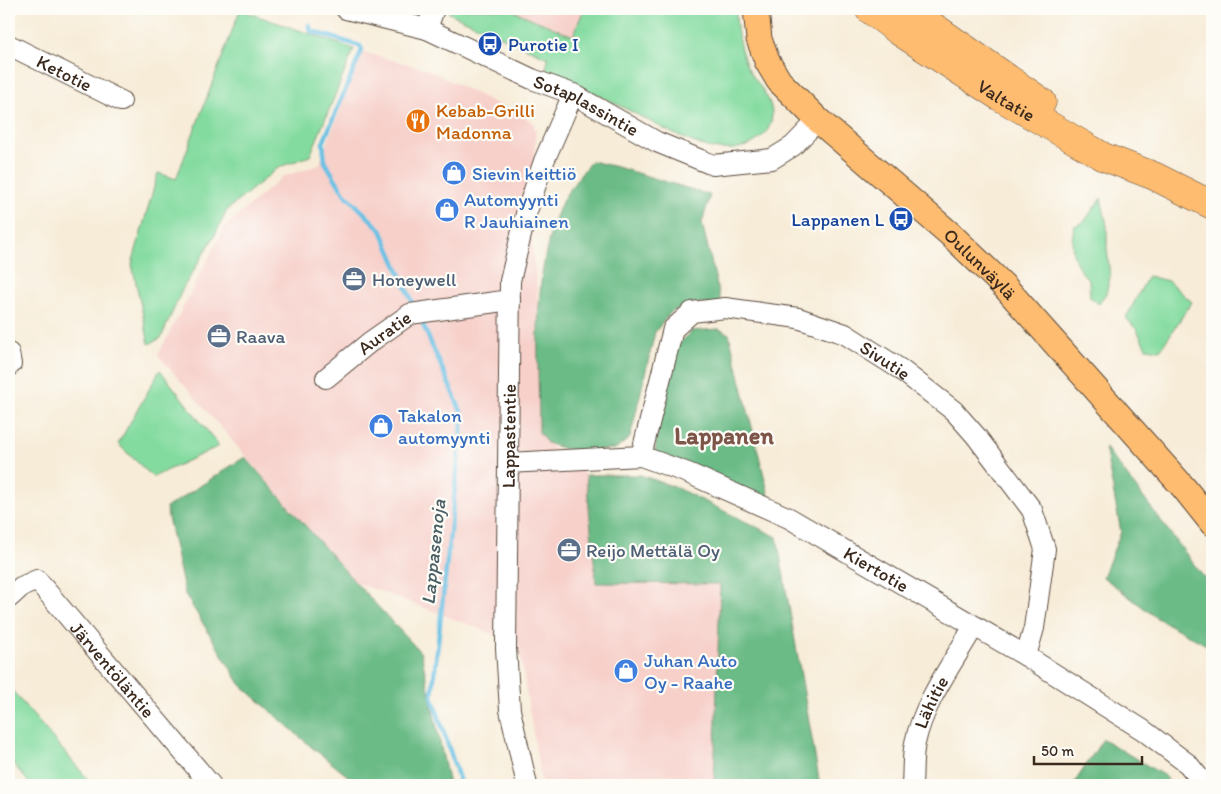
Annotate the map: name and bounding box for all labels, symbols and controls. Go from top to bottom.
bus stop icon: Purotie I [477,31,503,57]
place label: Purotie I [508,33,579,56]
street label: Ketotie [33,50,96,97]
street label: Sotaplassintie [530,70,643,141]
street label: Valtatie [973,74,1039,127]
place label: Kebab-Grilli Madonna [436,99,535,144]
restaurant icon: Kebab-Grilli Madonna [405,108,431,134]
shop icon: Sievin keittiö [441,160,467,186]
place label: Sievin keittiö [472,162,576,185]
place label: Automyynti R Jauhiainen [464,188,569,233]
shop icon: Automyynti R Jauhiainen [434,197,460,223]
bus stop icon: Lappanen L [888,206,914,232]
place label: Lappanen L [791,208,884,231]
street label: Oulunväylä [939,223,1022,305]
office icon: Honeywell [341,266,367,292]
place label: Honeywell [372,268,457,291]
street label: Auratie [353,306,416,360]
office icon: Raava [206,323,232,349]
place label: Raava [236,325,286,348]
street label: Sivutie [855,336,915,385]
street label: Lappastentie [497,384,521,488]
place label: Takalon automyynti [398,404,490,449]
shop icon: Takalon automyynti [368,413,394,439]
district label: Lappanen [674,421,774,451]
water label: Lappasenoja [416,497,451,606]
office icon: Reijo Mettälä Oy [556,537,582,563]
place label: Reijo Mettälä Oy [586,539,720,562]
street label: Kiertotie [840,541,913,597]
street label: Järventöläntie [65,617,160,723]
place label: Juhan Auto Oy - Raahe [644,649,737,694]
shop icon: Juhan Auto Oy - Raahe [613,658,639,684]
street label: Lähitie [909,672,953,732]
scale bar [1034,734,1141,766]
text: 50 m [1041,742,1074,760]

